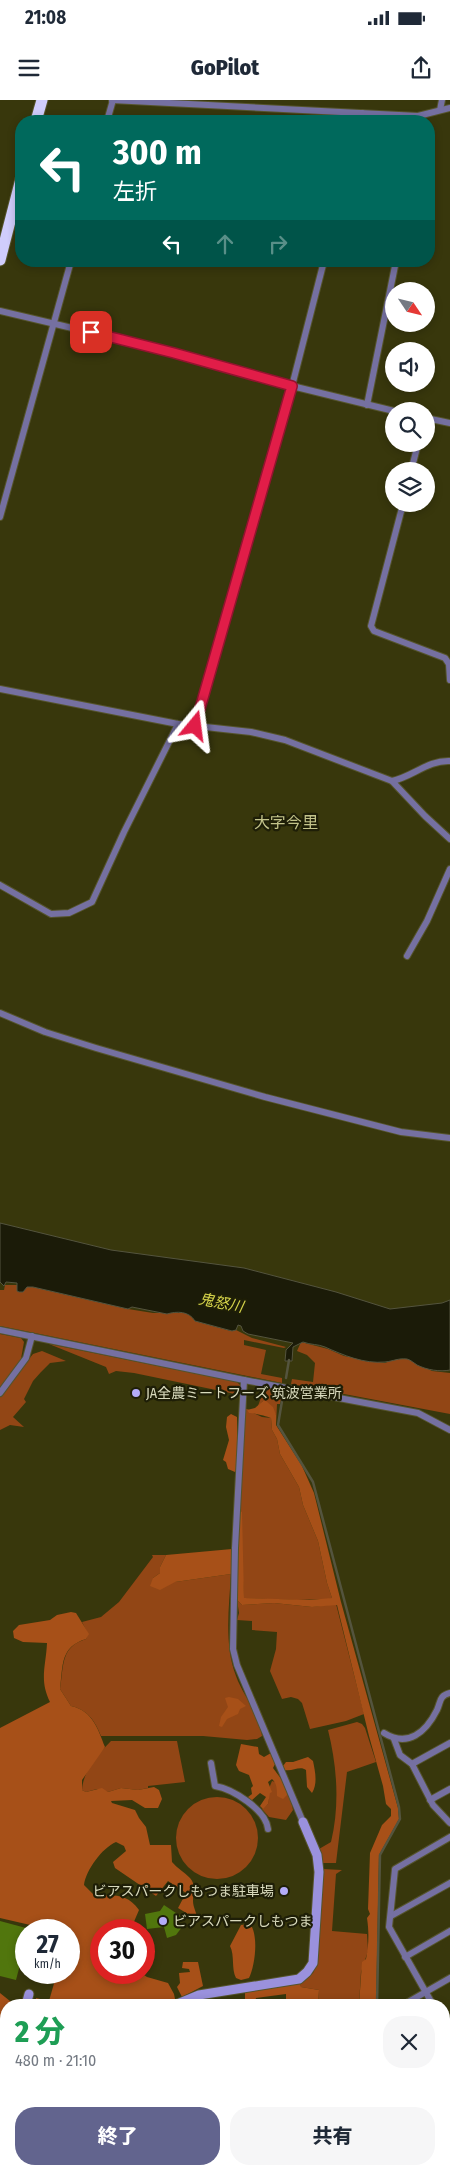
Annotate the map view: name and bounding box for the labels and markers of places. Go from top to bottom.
pin [70,311,112,353]
place label: JA全農ミートフーズ 筑波営業所 [146,1385,342,1402]
marker: JA全農ミートフーズ 筑波営業所 [130,1387,142,1399]
place label: ビアスパークしもつま駐車場 [93,1883,274,1900]
marker: ビアスパークしもつま駐車場 [278,1885,290,1897]
place label: ビアスパークしもつま [173,1913,312,1930]
marker: ビアスパークしもつま [157,1915,169,1927]

